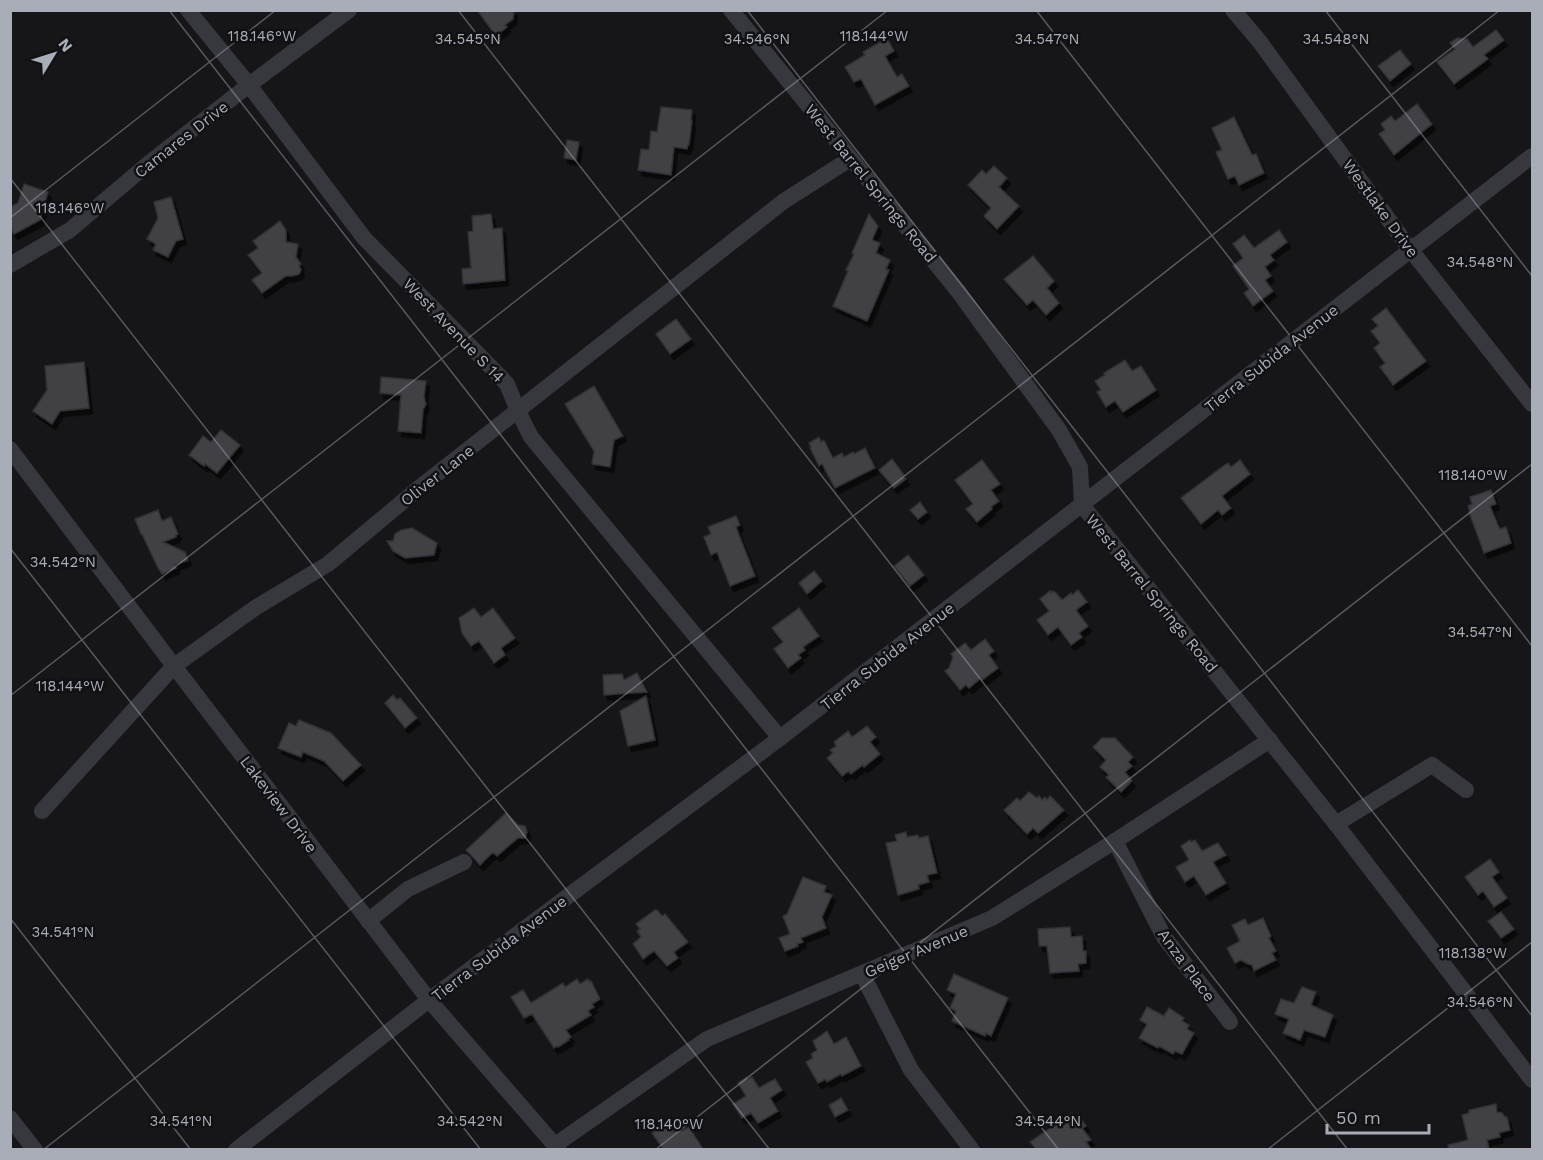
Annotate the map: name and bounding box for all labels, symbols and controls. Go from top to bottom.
north arrow [24,24,84,84]
text: 118.146°W [228,27,296,45]
text: 118.144°W [840,27,908,45]
text: 34.545°N [435,30,501,48]
text: 34.546°N [724,30,790,48]
text: 34.547°N [1014,30,1080,48]
text: 34.548°N [1303,30,1369,48]
text: N [54,35,77,56]
street label: Camares Drive [131,97,232,182]
street label: West Barrel Springs Road [801,100,940,266]
street label: Westlake Drive [1339,156,1422,261]
text: 118.146°W [36,199,104,217]
text: 34.548°N [1447,253,1513,271]
street label: West Avenue S 14 [399,274,508,387]
street label: Tierra Subida Avenue [1201,300,1342,416]
street label: Oliver Lane [397,441,478,510]
text: 118.140°W [1439,466,1507,484]
street label: West Barrel Springs Road [1082,510,1221,676]
text: 34.542°N [30,553,96,571]
street label: Tierra Subida Avenue [817,598,958,714]
text: 34.547°N [1447,623,1513,641]
text: 118.144°W [36,677,104,695]
street label: Lakeview Drive [236,752,321,856]
street label: Tierra Subida Avenue [428,891,571,1005]
street label: Geiger Avenue [862,921,971,982]
text: 34.541°N [31,923,95,941]
street label: Anza Place [1154,925,1219,1005]
text: 118.138°W [1439,944,1507,962]
text: 34.546°N [1447,993,1513,1011]
scale bar [1327,1097,1429,1135]
text: 50 m [1336,1107,1381,1128]
text: 34.541°N [149,1112,213,1130]
text: 34.542°N [437,1112,503,1130]
text: 34.544°N [1015,1112,1081,1130]
text: 118.140°W [635,1115,703,1133]

